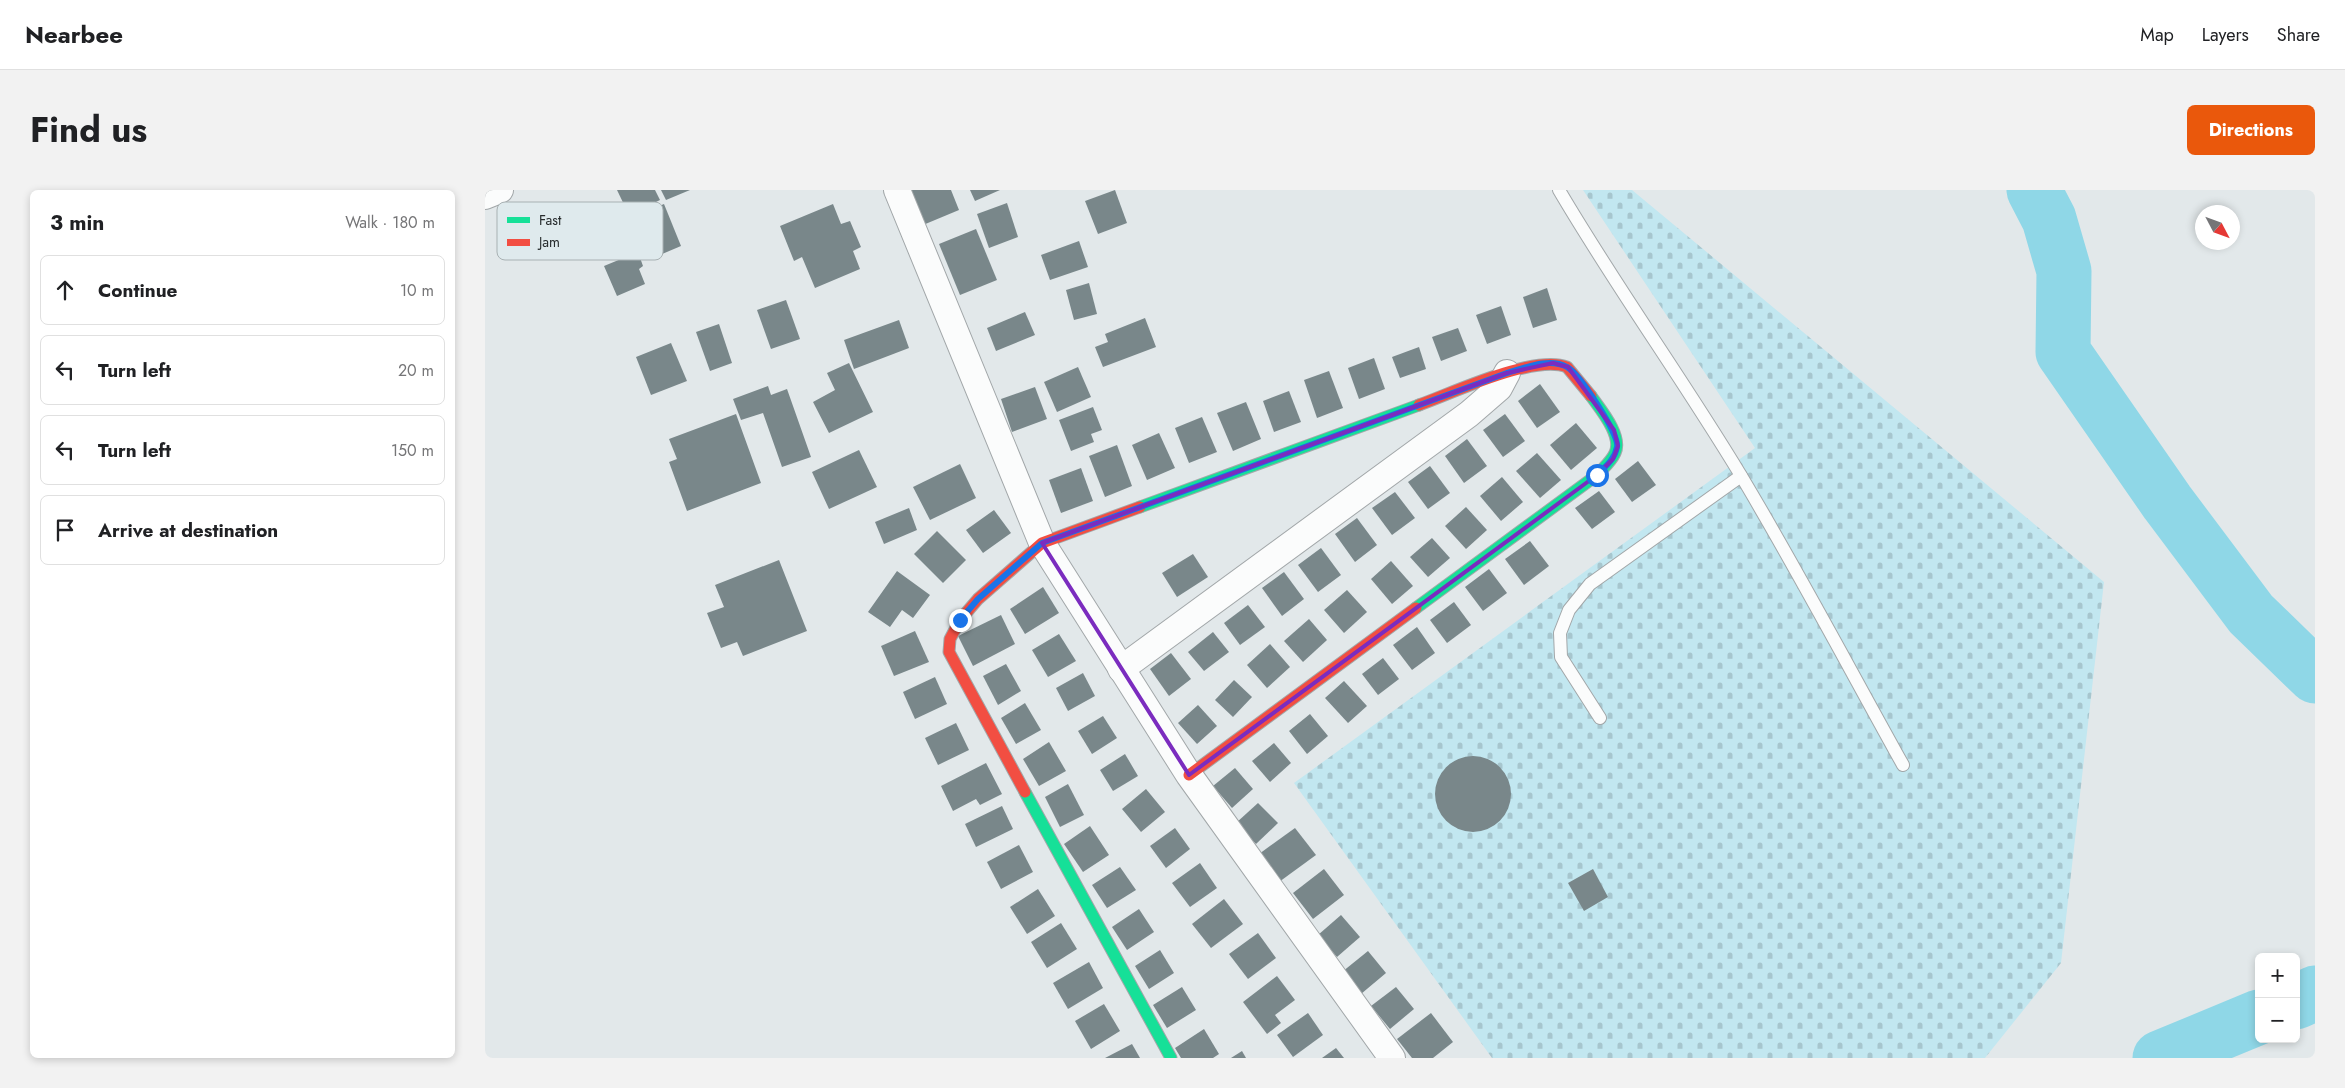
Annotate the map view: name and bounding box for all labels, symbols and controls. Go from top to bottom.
text: Nearbee [25,17,123,52]
text: Map [2140,22,2174,48]
text: Layers [2202,22,2249,48]
text: Share [2277,22,2320,48]
text: Find us [30,105,147,155]
button: Directions [2187,105,2315,155]
legend [497,202,663,260]
north arrow [2195,205,2240,250]
text: 3 min [50,208,104,238]
text: Fast [539,210,562,230]
text: Walk · 180 m [345,211,435,234]
text: Jam [537,232,560,252]
icon: ahead [51,276,79,304]
text: Continue [98,277,177,304]
text: 10 m [400,279,434,302]
icon: left [51,356,79,384]
text: Turn left [98,357,171,384]
text: 20 m [398,359,434,382]
icon: left [51,436,79,464]
text: Turn left [98,437,171,464]
text: 150 m [391,439,434,462]
route start [1586,464,1609,487]
icon: arrive [51,516,79,544]
text: Arrive at destination [98,517,278,544]
route end [949,609,972,632]
map controls [2255,953,2300,1043]
button: + [2255,953,2300,998]
button: − [2255,998,2300,1043]

